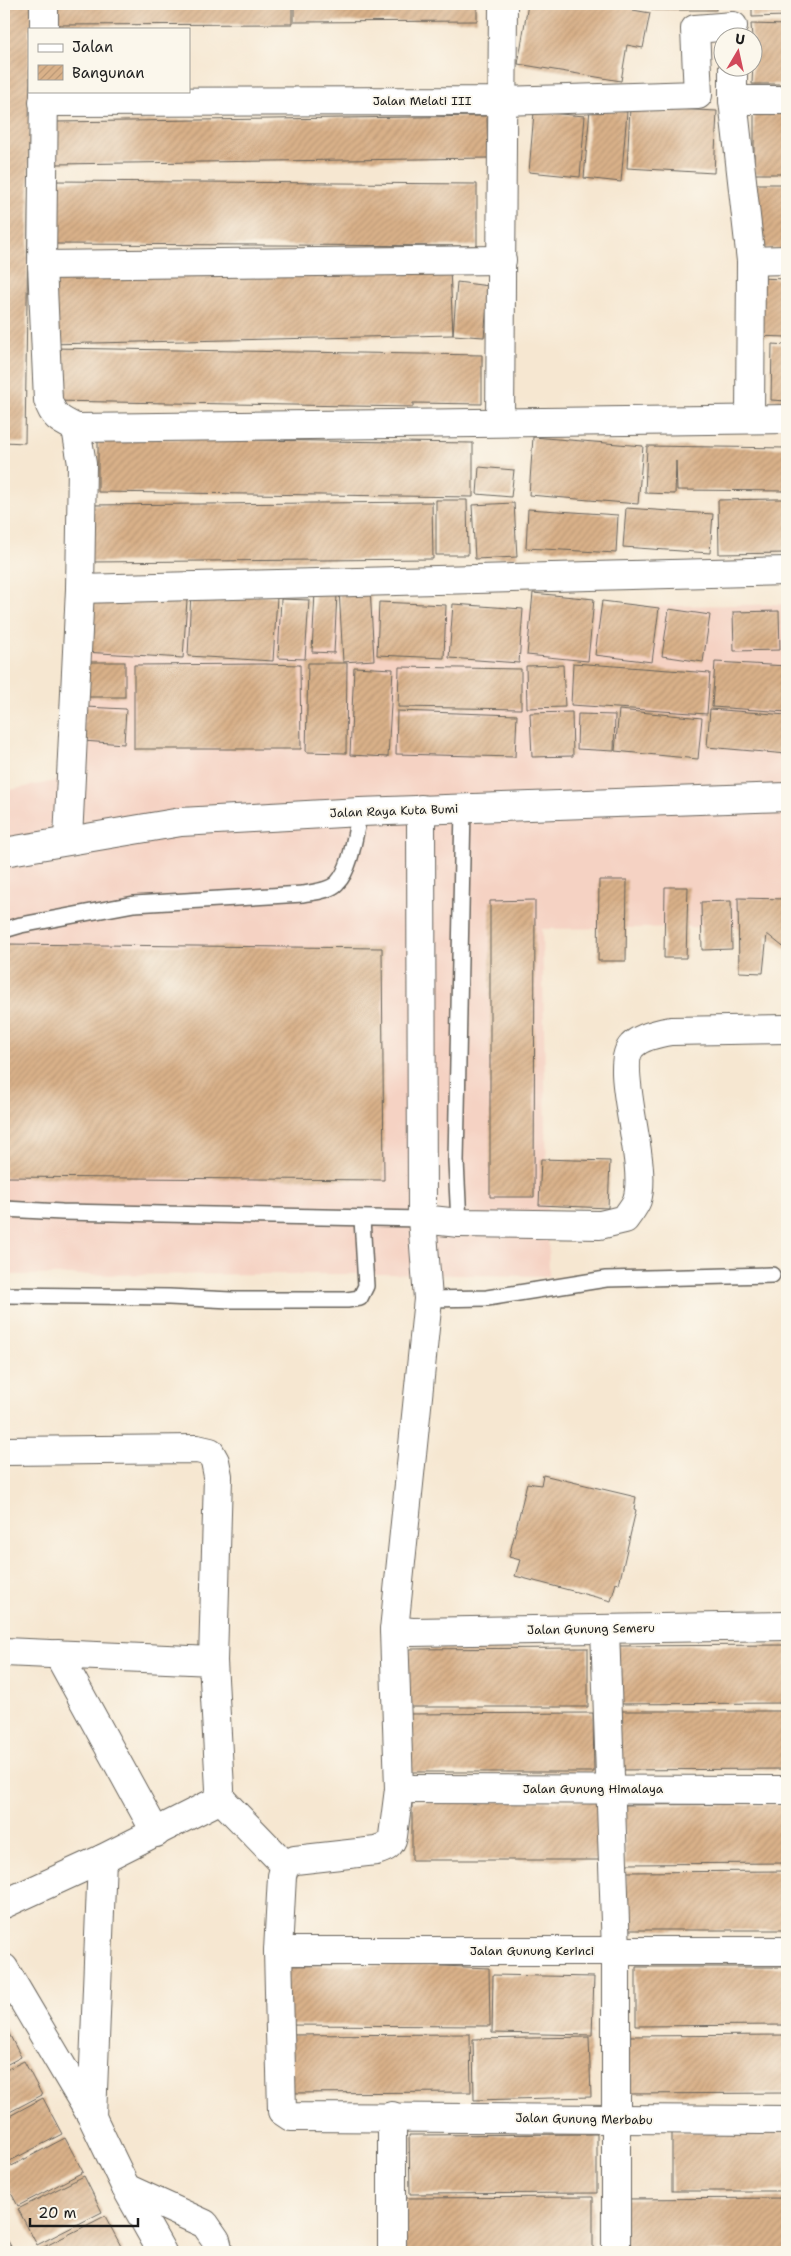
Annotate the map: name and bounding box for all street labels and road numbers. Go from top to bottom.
street label: Jalan Melati III [373,93,472,109]
street label: Jalan Raya Kuta Bumi [329,801,459,821]
street label: Jalan Gunung Semeru [527,1620,655,1638]
street label: Jalan Gunung Himalaya [523,1781,664,1797]
street label: Jalan Gunung Kerinci [470,1943,594,1959]
street label: Jalan Gunung Merbabu [515,2110,653,2128]

